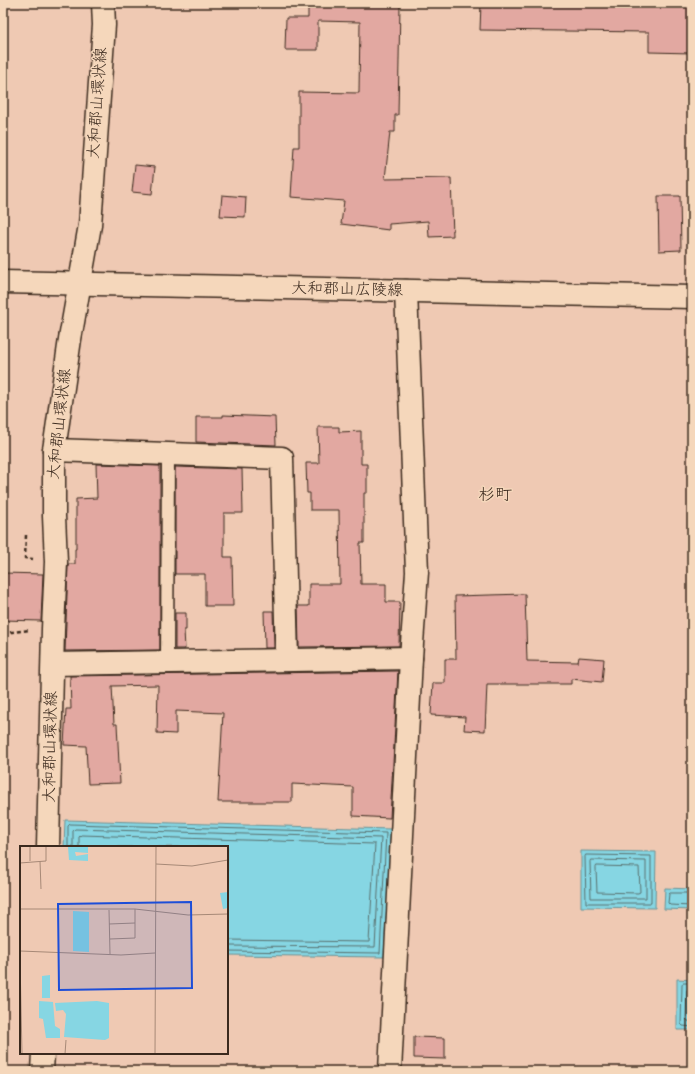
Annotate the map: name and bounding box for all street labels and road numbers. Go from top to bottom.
street label: 大和郡山環状線 [82,46,114,160]
street label: 大和郡山広陵線 [291,277,403,303]
street label: 大和郡山環状線 [42,367,78,481]
street label: 大和郡山環状線 [38,691,64,803]

